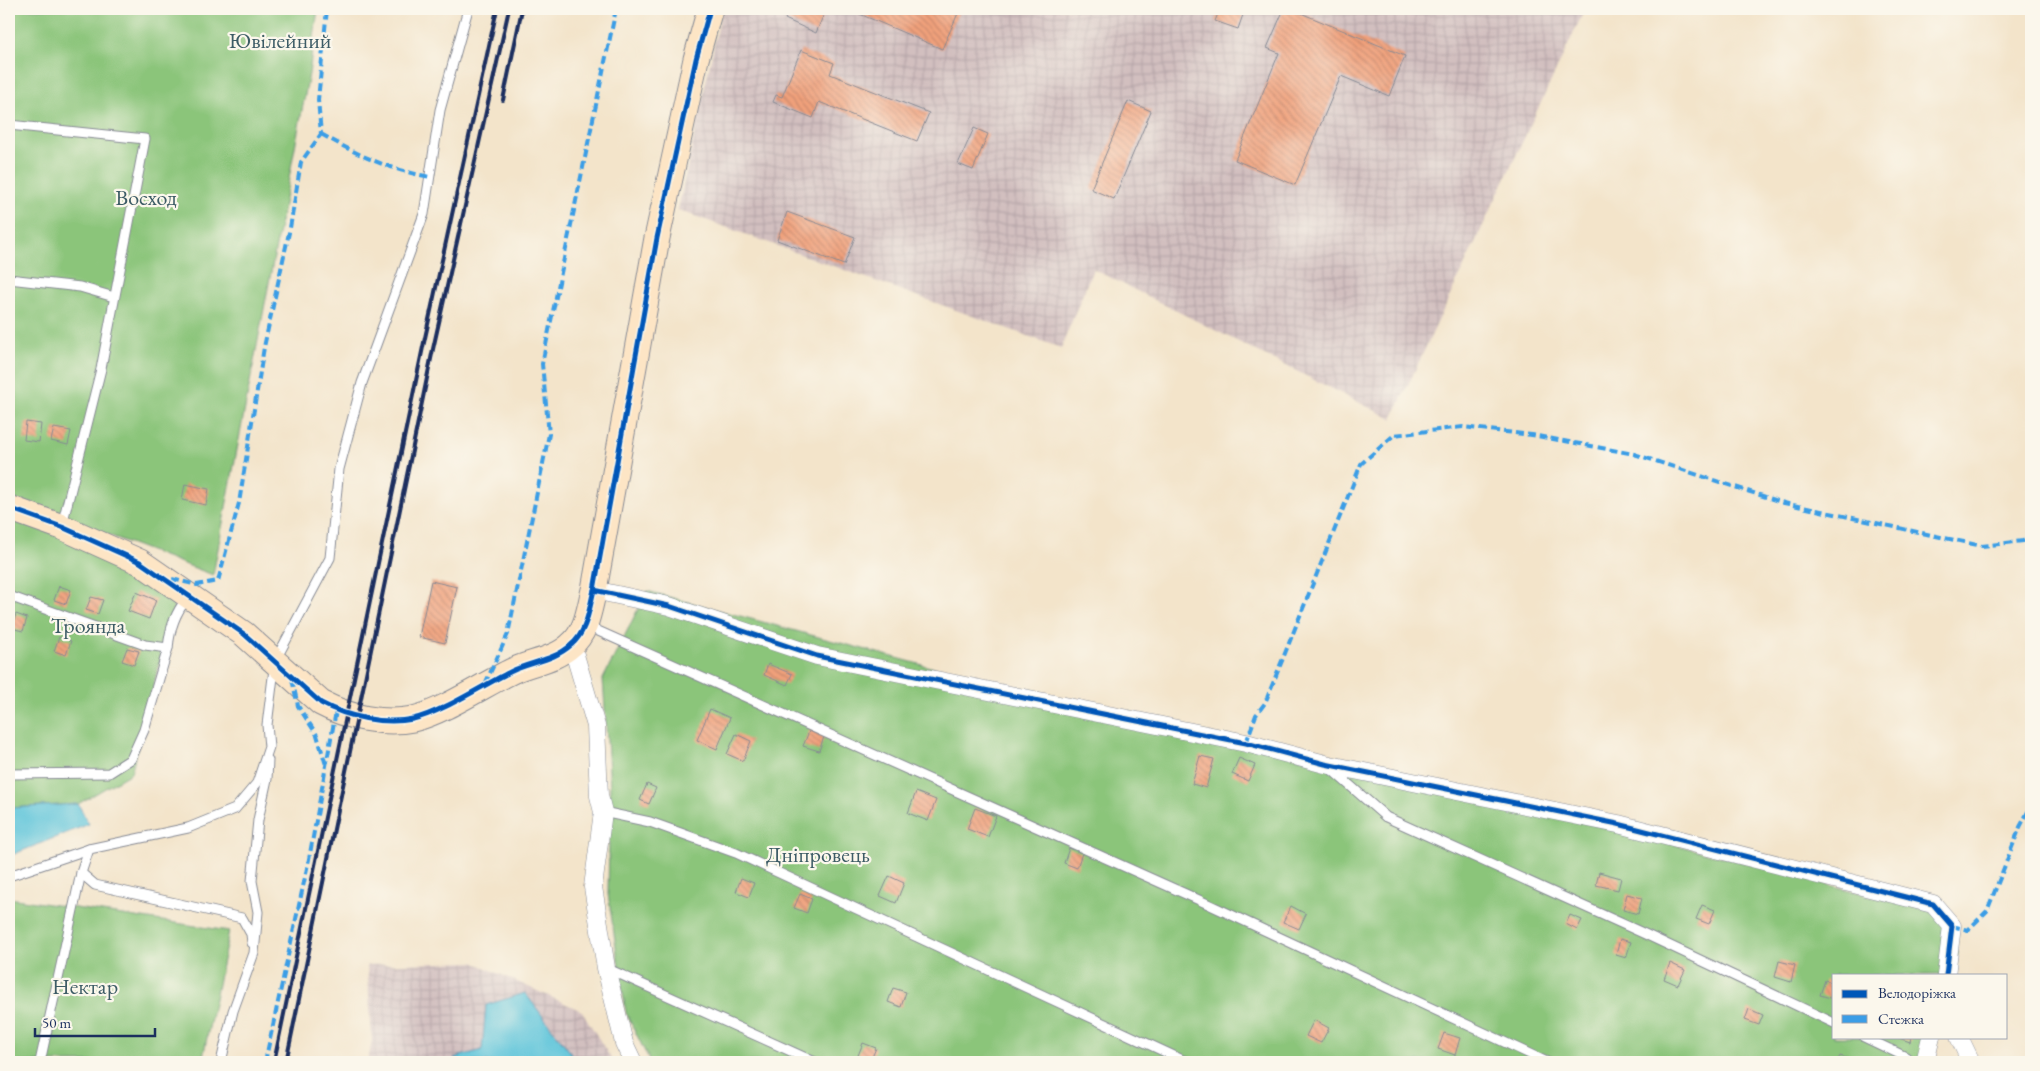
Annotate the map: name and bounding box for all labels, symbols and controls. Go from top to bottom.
park label: Ювілейний [229,26,332,55]
park label: Восход [115,183,177,212]
park label: Троянда [51,611,126,640]
park label: Дніпровець [766,840,870,869]
park label: Нектар [52,972,118,1001]
legend [1832,974,2008,1038]
text: Велодоріжка [1878,983,1956,1002]
scale bar [35,1006,155,1038]
text: Стежка [1878,1009,1924,1028]
text: 50 m [42,1013,71,1032]

